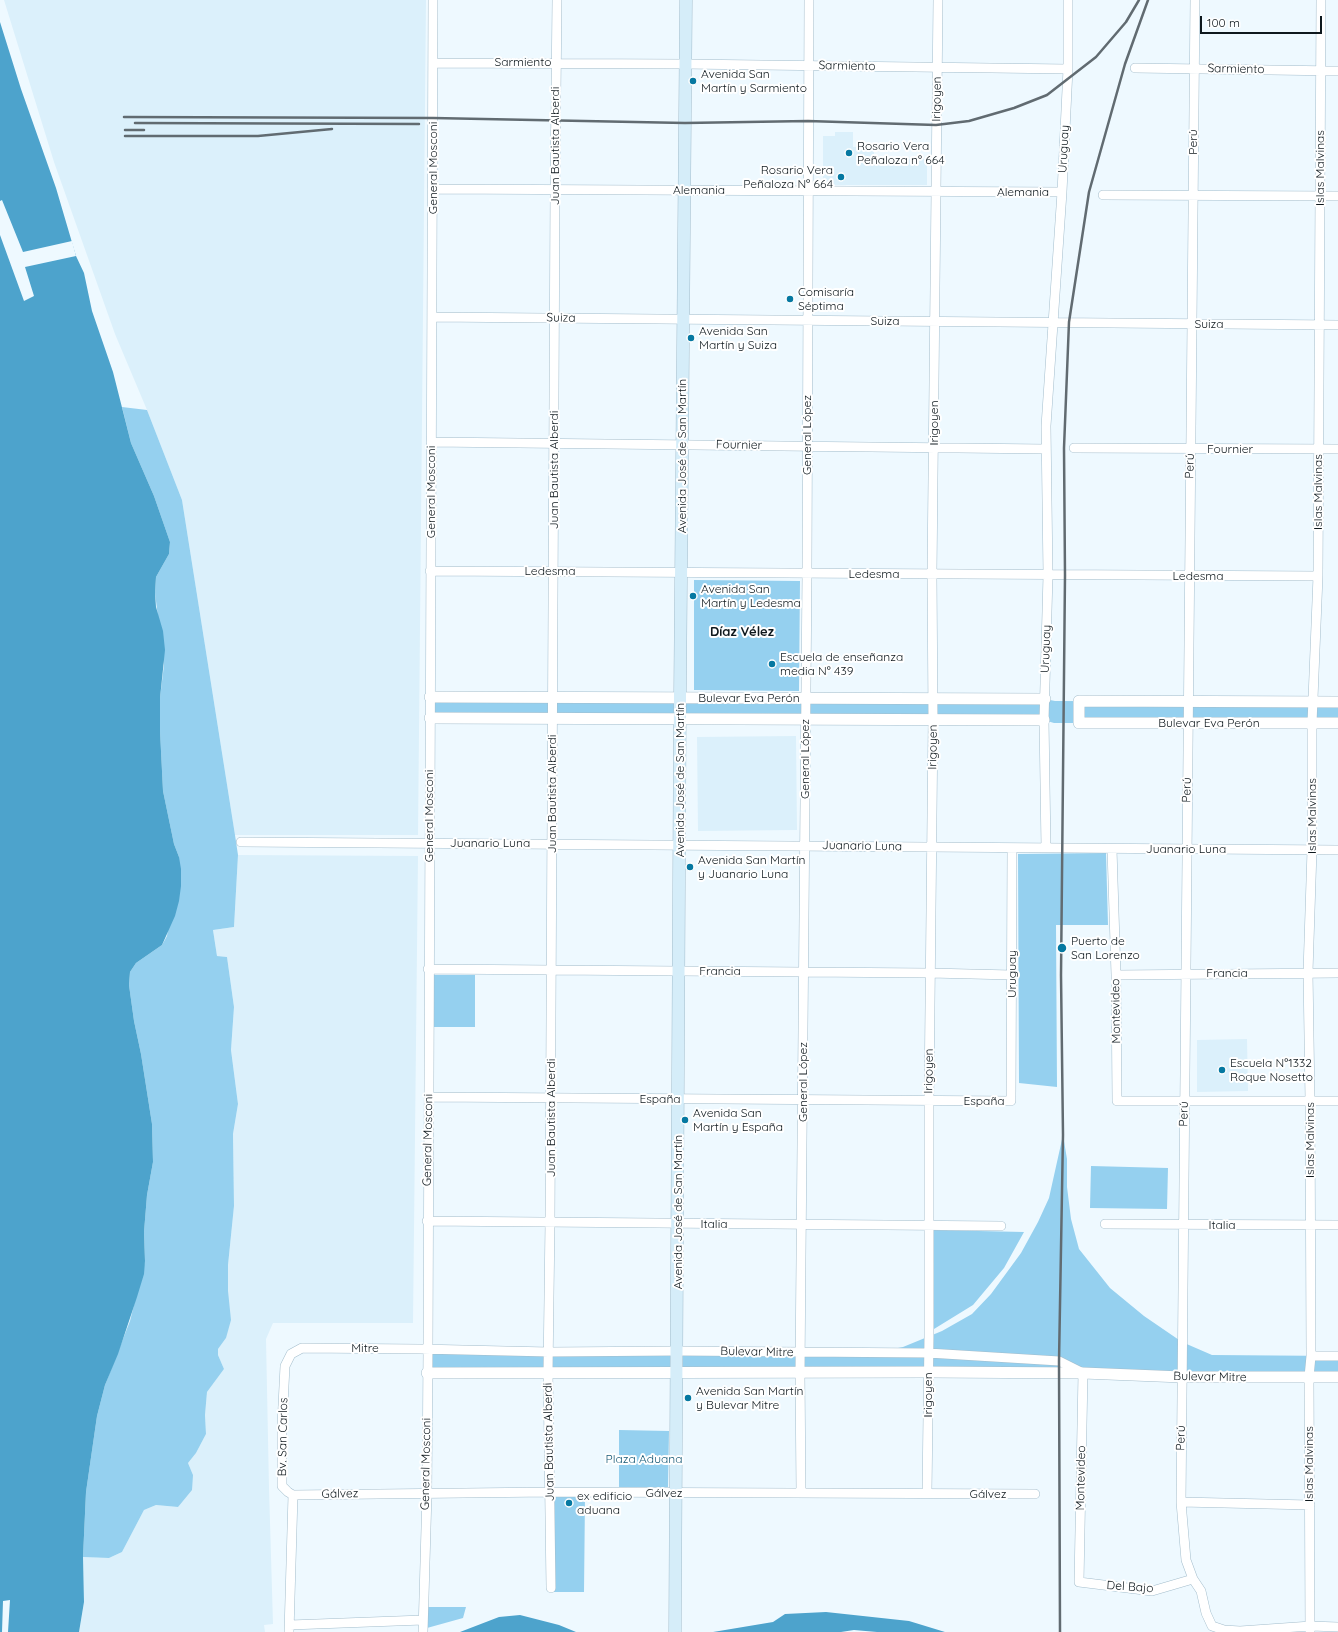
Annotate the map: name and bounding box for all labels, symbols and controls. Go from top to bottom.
scale bar [1202,8,1324,34]
text: 100 m [1207,15,1240,30]
street label: Sarmiento [494,55,552,69]
street label: Sarmiento [818,58,876,74]
street label: Sarmiento [1207,61,1265,77]
place label: Avenida San Martín y Sarmiento [701,67,807,95]
marker: Avenida San Martín y Sarmiento [688,76,698,86]
street label: Irigoyen [929,76,945,122]
street label: Juan Bautista Alberdi [548,87,562,205]
street label: General Mosconi [426,122,440,214]
street label: Uruguay [1056,125,1072,173]
street label: Perú [1186,129,1200,155]
street label: Islas Malvinas [1313,130,1327,206]
place label: Rosario Vera Peñaloza n° 664 [857,139,945,167]
marker: Rosario Vera Peñaloza n° 664 [844,148,854,158]
place label: Rosario Vera Peñaloza Nº 664 [743,163,833,191]
marker: Rosario Vera Peñaloza Nº 664 [836,172,846,182]
street label: Alemania [673,183,725,197]
street label: Alemania [997,185,1049,199]
place label: Comisaría Séptima [798,285,854,313]
marker: Comisaría Séptima [785,294,795,304]
street label: Suiza [546,311,576,325]
street label: Suiza [870,314,900,328]
street label: Suiza [1194,317,1224,331]
place label: Avenida San Martín y Suiza [699,324,777,352]
marker: Avenida San Martín y Suiza [686,333,696,343]
street label: Avenida José de San Martín [675,379,689,533]
street label: General López [800,395,814,475]
street label: Irigoyen [927,400,941,446]
street label: Juan Bautista Alberdi [547,411,561,529]
street label: Fournier [716,437,762,453]
street label: Fournier [1207,442,1253,456]
street label: General Mosconi [424,446,438,538]
street label: Perú [1183,453,1197,479]
street label: Islas Malvinas [1311,454,1325,530]
street label: Ledesma [524,564,576,578]
street label: Ledesma [848,567,900,581]
street label: Ledesma [1172,569,1224,583]
place label: Avenida San Martín y Ledesma [701,582,801,610]
marker: Avenida San Martín y Ledesma [688,591,698,601]
district label: Díaz Vélez [710,624,774,640]
street label: Uruguay [1038,625,1054,673]
place label: Escuela de enseñanza media N° 439 [780,650,903,678]
marker: Escuela de enseñanza media N° 439 [767,659,777,669]
street label: Bulevar Eva Perón [698,691,800,705]
street label: Avenida José de San Martín [673,703,687,857]
street label: Bulevar Eva Perón [1158,716,1260,730]
street label: General López [798,719,812,799]
street label: Irigoyen [925,724,941,770]
street label: Juan Bautista Alberdi [545,735,559,853]
street label: General Mosconi [422,770,436,862]
street label: Perú [1180,777,1194,803]
street label: Islas Malvinas [1305,778,1319,854]
street label: Juanario Luna [450,836,530,850]
street label: Juanario Luna [822,838,902,854]
street label: Juanario Luna [1146,842,1226,856]
place label: Avenida San Martín y Juanario Luna [698,853,805,881]
marker: Avenida San Martín y Juanario Luna [685,862,695,872]
place label: Puerto de San Lorenzo [1071,934,1140,962]
marker: Puerto de San Lorenzo [1056,942,1068,954]
street label: Uruguay [1005,950,1019,998]
street label: Francia [699,964,741,978]
street label: Francia [1206,966,1248,980]
street label: Montevideo [1108,978,1124,1044]
street label: General López [796,1042,810,1122]
street label: Irigoyen [921,1048,937,1094]
place label: Escuela N°1332 Roque Nosetto [1230,1056,1313,1084]
street label: Juan Bautista Alberdi [544,1059,558,1177]
marker: Escuela N°1332 Roque Nosetto [1217,1065,1227,1075]
street label: España [639,1092,681,1106]
street label: General Mosconi [420,1094,436,1186]
street label: España [963,1094,1005,1108]
street label: Perú [1177,1101,1191,1127]
street label: Islas Malvinas [1303,1102,1317,1178]
place label: Avenida San Martín y España [693,1106,783,1134]
marker: Avenida San Martín y España [680,1115,690,1125]
street label: Avenida José de San Martín [671,1135,685,1289]
street label: Italia [701,1217,727,1231]
street label: Italia [1209,1218,1235,1232]
street label: Mitre [351,1341,379,1355]
street label: Bulevar Mitre [720,1344,794,1360]
street label: Bulevar Mitre [1173,1369,1247,1385]
street label: Irigoyen [921,1372,935,1418]
street label: Juan Bautista Alberdi [541,1383,557,1501]
place label: Avenida San Martín y Bulevar Mitre [696,1384,803,1412]
marker: Avenida San Martín y Bulevar Mitre [683,1393,693,1403]
street label: Bv. San Carlos [275,1397,291,1477]
street label: General Mosconi [418,1418,434,1510]
street label: Perú [1174,1425,1188,1451]
street label: Islas Malvinas [1302,1426,1316,1502]
street label: Montevideo [1073,1445,1089,1511]
park label: Plaza Aduana [605,1452,683,1466]
street label: Gálvez [321,1486,359,1502]
street label: Gálvez [645,1486,683,1500]
street label: Gálvez [969,1487,1007,1501]
place label: ex edificio aduana [577,1489,632,1517]
marker: ex edificio aduana [564,1498,574,1508]
street label: Del Bajo [1106,1578,1154,1596]

